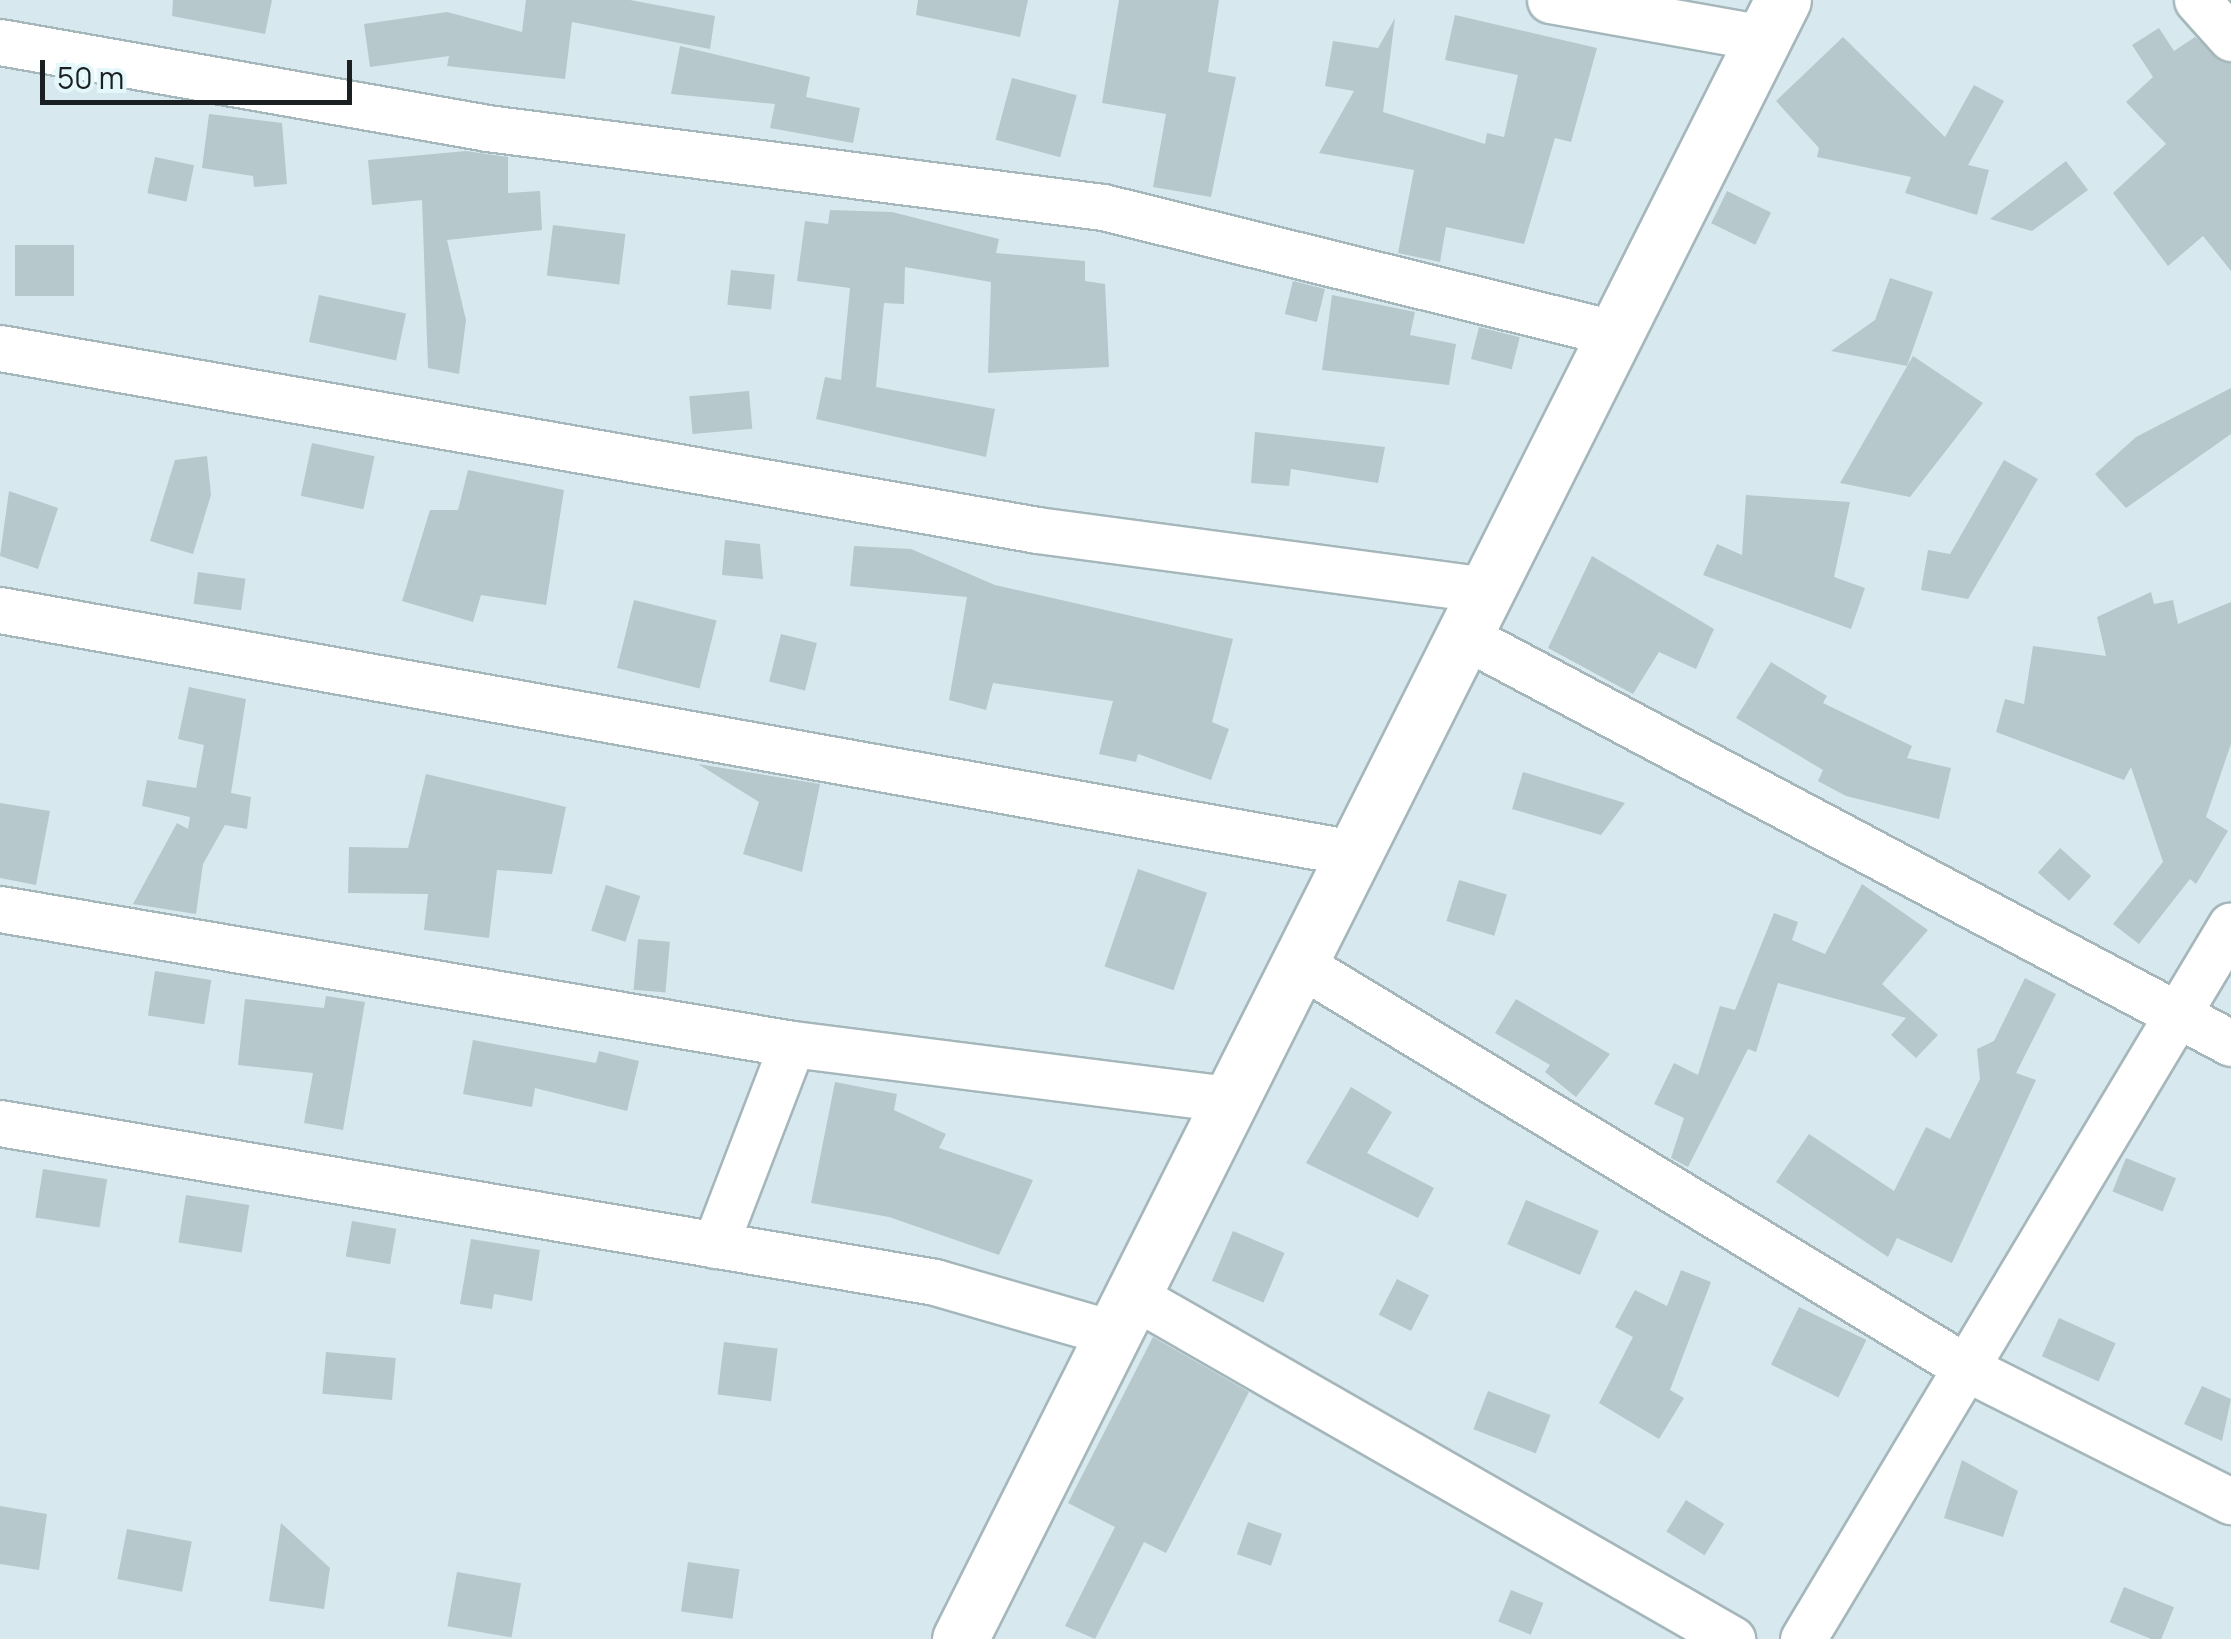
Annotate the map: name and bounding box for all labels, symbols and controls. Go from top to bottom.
scale bar [45,40,358,102]
text: 50 m [57,57,124,98]

